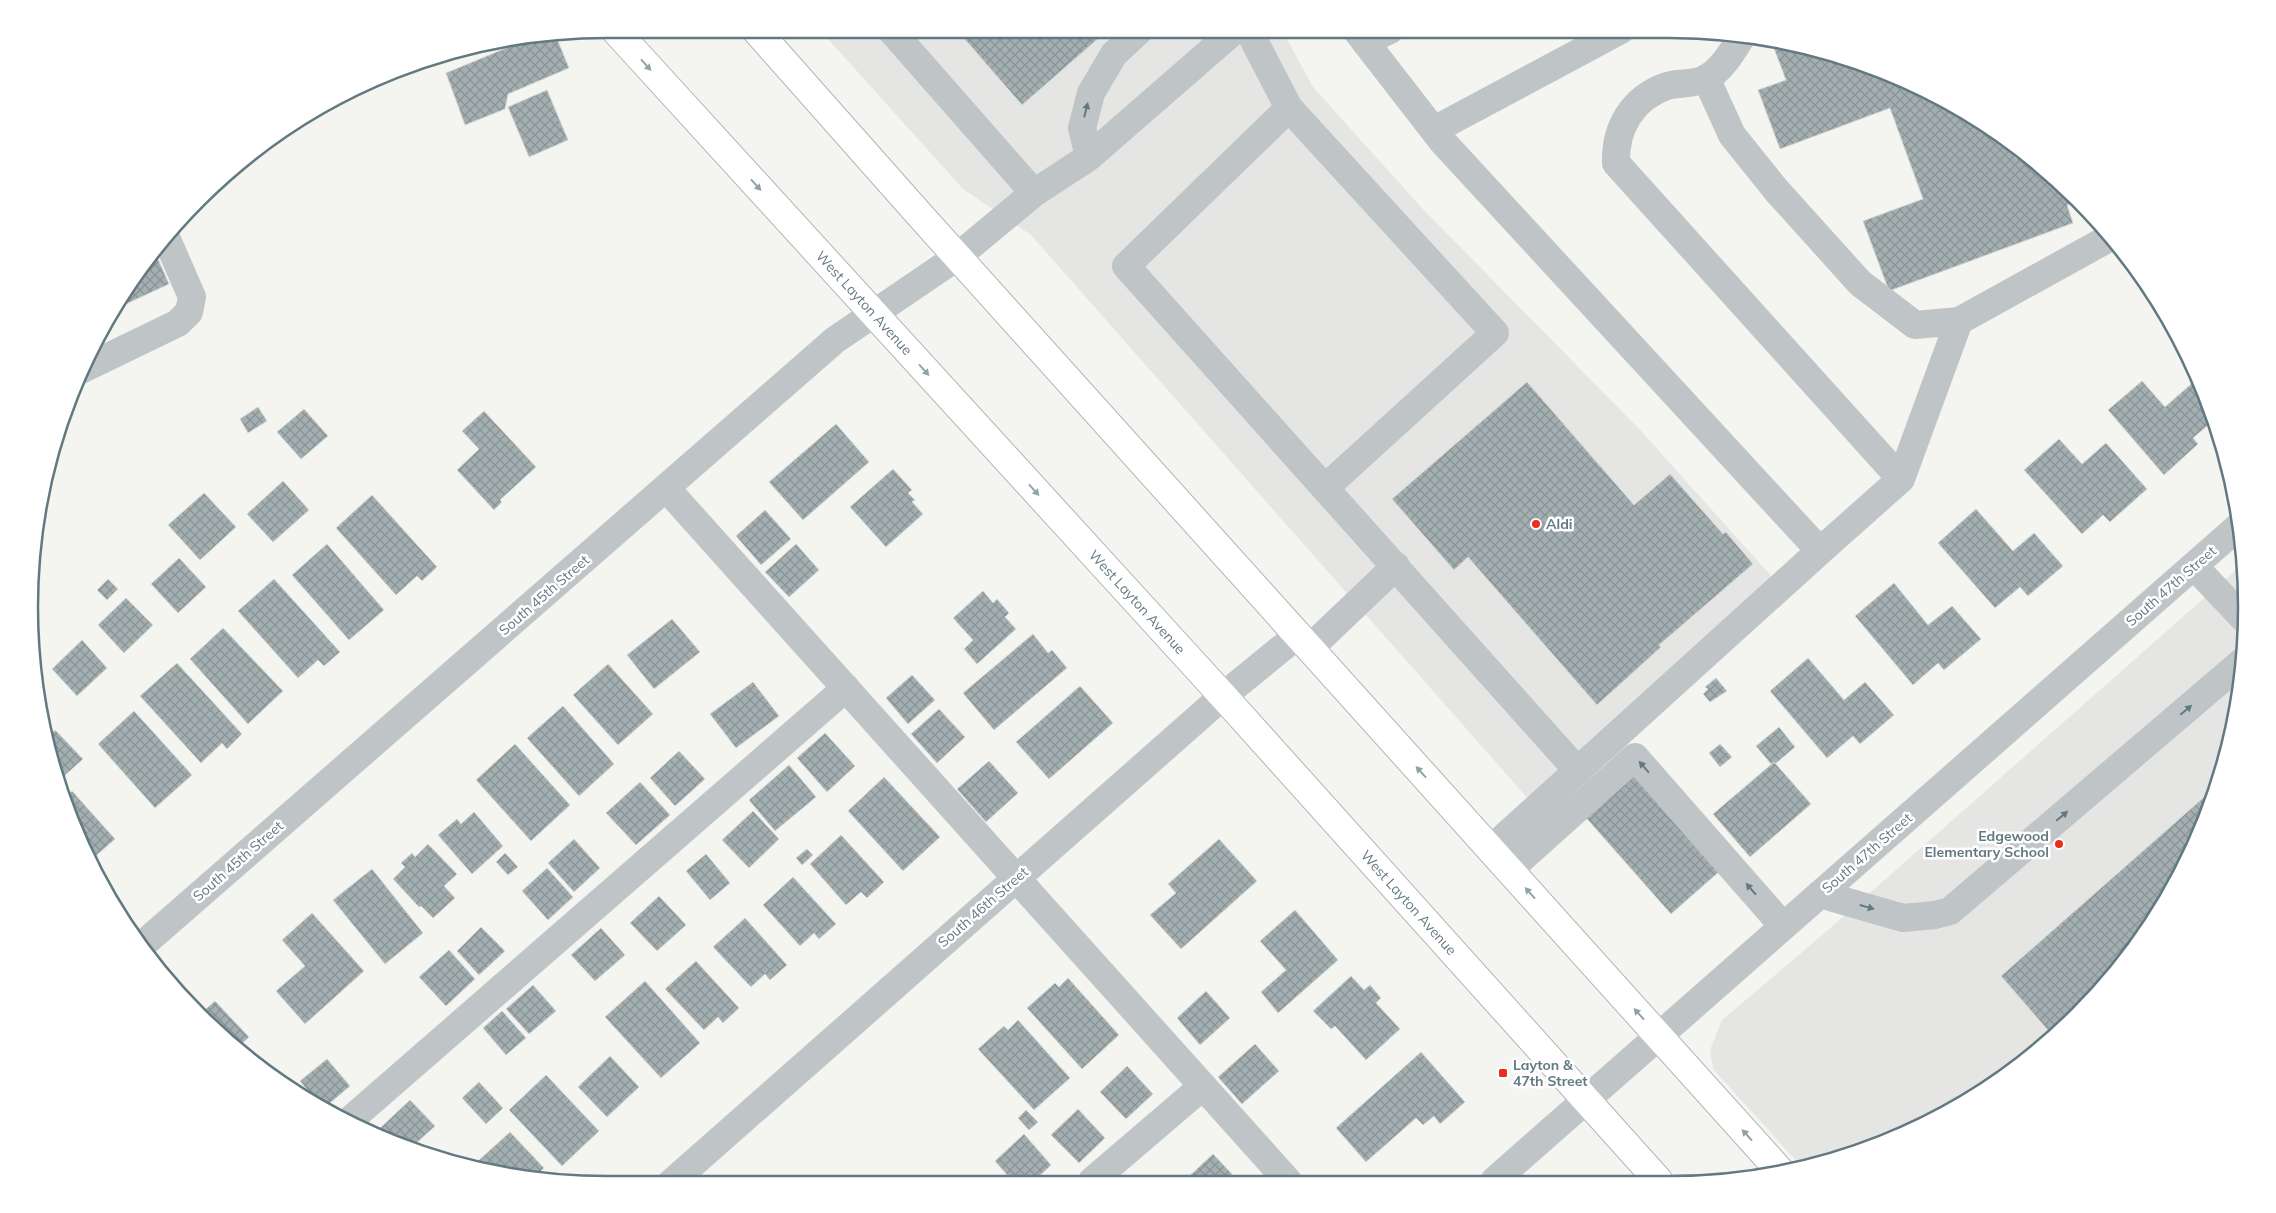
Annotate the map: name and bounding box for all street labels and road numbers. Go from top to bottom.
street label: West Layton Avenue [812,247,916,359]
street label: South 47th Street [2122,542,2220,630]
street label: West Layton Avenue [1085,546,1189,658]
street label: South 45th Street [495,551,593,639]
street label: South 47th Street [1818,809,1916,897]
street label: South 45th Street [189,817,287,905]
street label: West Layton Avenue [1357,846,1460,959]
street label: South 46th Street [934,863,1032,951]

